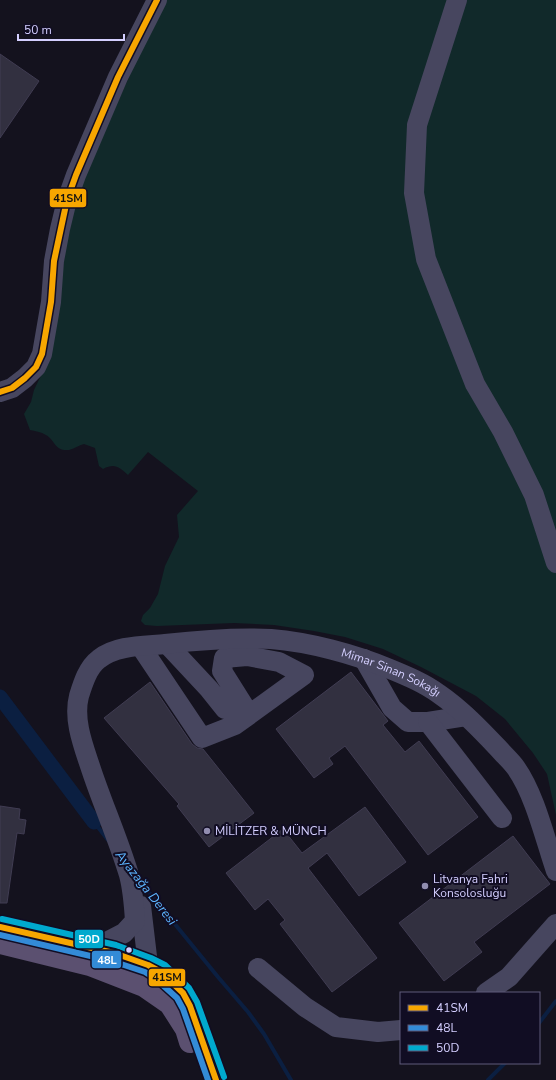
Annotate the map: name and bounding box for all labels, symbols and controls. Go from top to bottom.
scale bar [18,16,124,42]
text: 50 m [24,22,52,38]
line badge: 41SM [49,188,87,208]
text: 41SM [53,191,83,206]
street label: Mimar Sinan Sokağı [339,645,444,701]
place label: MİLİTZER & MÜNCH [215,823,327,839]
marker: MİLİTZER & MÜNCH [202,826,212,836]
water label: Ayazağa Deresi [110,846,182,930]
place label: Litvanya Fahri Konsolosluğu [433,871,508,901]
marker: Litvanya Fahri Konsolosluğu [420,881,430,891]
line badge: 50D [74,929,104,949]
text: 50D [78,932,100,947]
unlabelled marker [124,945,134,955]
line badge: 48L [91,950,122,969]
text: 48L [97,953,117,968]
line badge: 41SM [148,968,186,987]
text: 41SM [152,970,182,985]
legend [400,992,540,1064]
text: 41SM [436,1000,468,1016]
text: 48L [436,1020,457,1036]
text: 50D [436,1040,459,1056]

